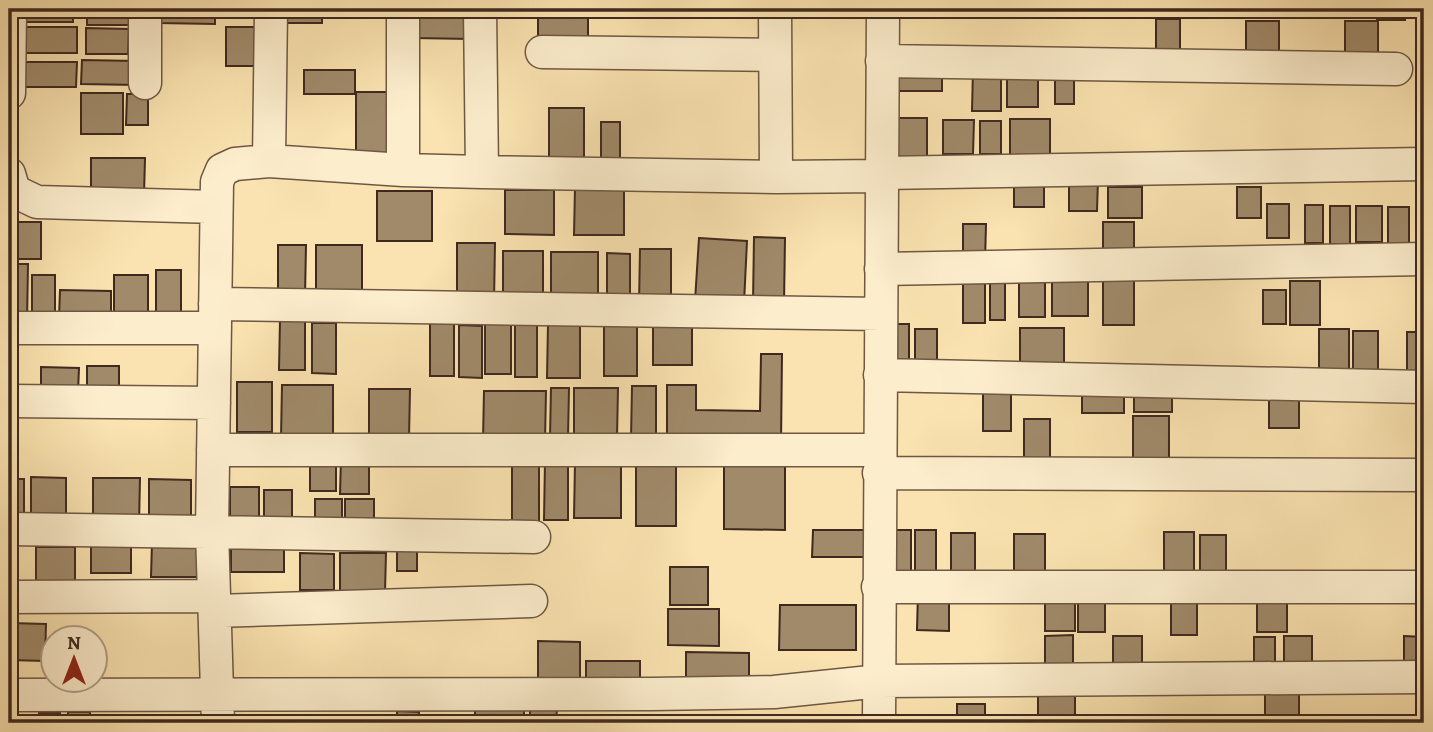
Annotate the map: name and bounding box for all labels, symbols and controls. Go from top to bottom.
north arrow [38,624,108,694]
text: N [67,630,81,656]

